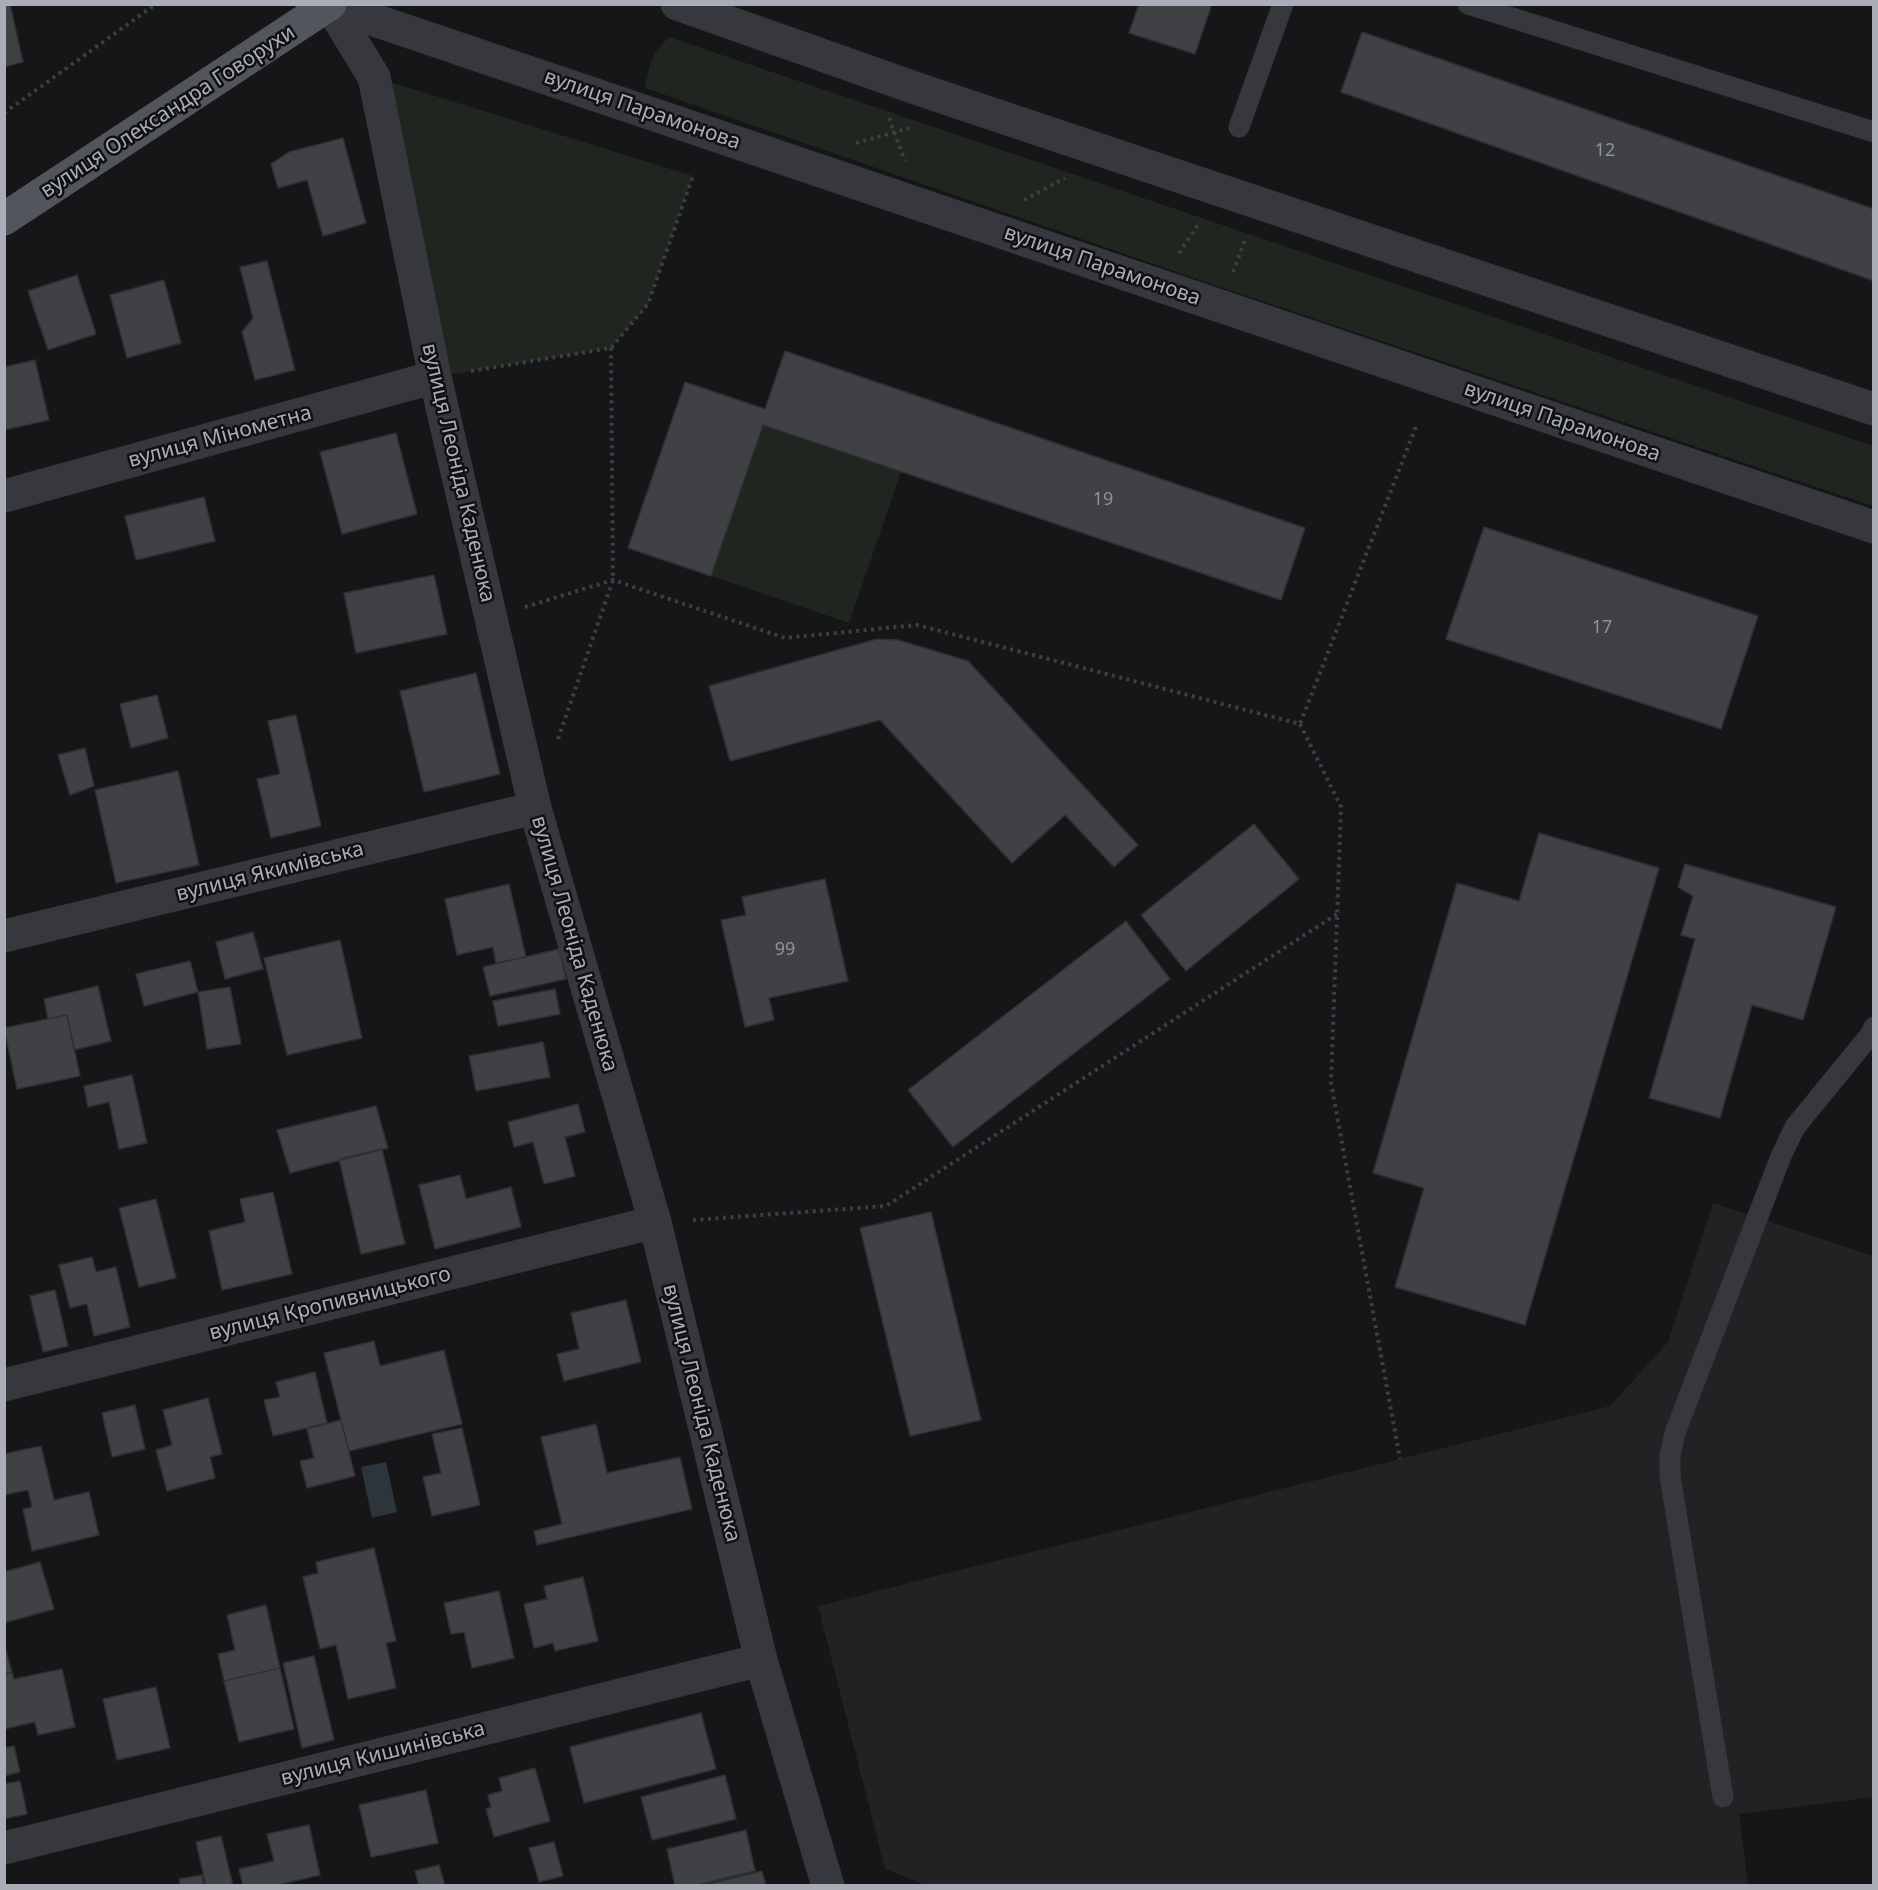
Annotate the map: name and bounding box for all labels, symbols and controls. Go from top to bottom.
street label: вулиця Олександра Говорухи [36,20,300,204]
street label: вулиця Парамонова [540,65,744,155]
house number: 12 [1595,140,1615,162]
street label: вулиця Парамонова [1000,221,1204,311]
street label: вулиця Леоніда Каденюка [416,341,500,605]
street label: вулиця Парамонова [1460,377,1664,467]
street label: вулиця Мінометна [126,400,314,474]
house number: 19 [1093,489,1113,511]
house number: 17 [1592,617,1612,639]
street label: вулиця Леоніда Каденюка [525,813,623,1075]
street label: вулиця Якимівська [174,837,366,907]
house number: 99 [775,939,795,961]
street label: вулиця Кропивницького [207,1262,453,1346]
street label: вулиця Леоніда Каденюка [657,1281,745,1545]
street label: вулиця Кишинівська [278,1716,488,1792]

